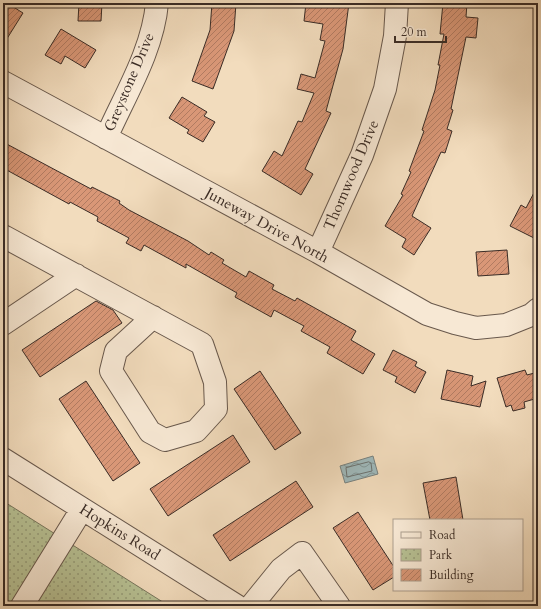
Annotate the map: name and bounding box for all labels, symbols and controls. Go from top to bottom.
scale bar [395,18,446,44]
text: 20 m [401,24,428,40]
street label: Greystone Drive [99,29,159,135]
street label: Thornwood Drive [319,117,383,233]
street label: Juneway Drive North [200,182,333,268]
street label: Hopkins Road [76,499,164,565]
legend [393,519,523,591]
text: Road [429,527,456,543]
text: Park [429,547,453,563]
text: Building [429,567,474,583]

